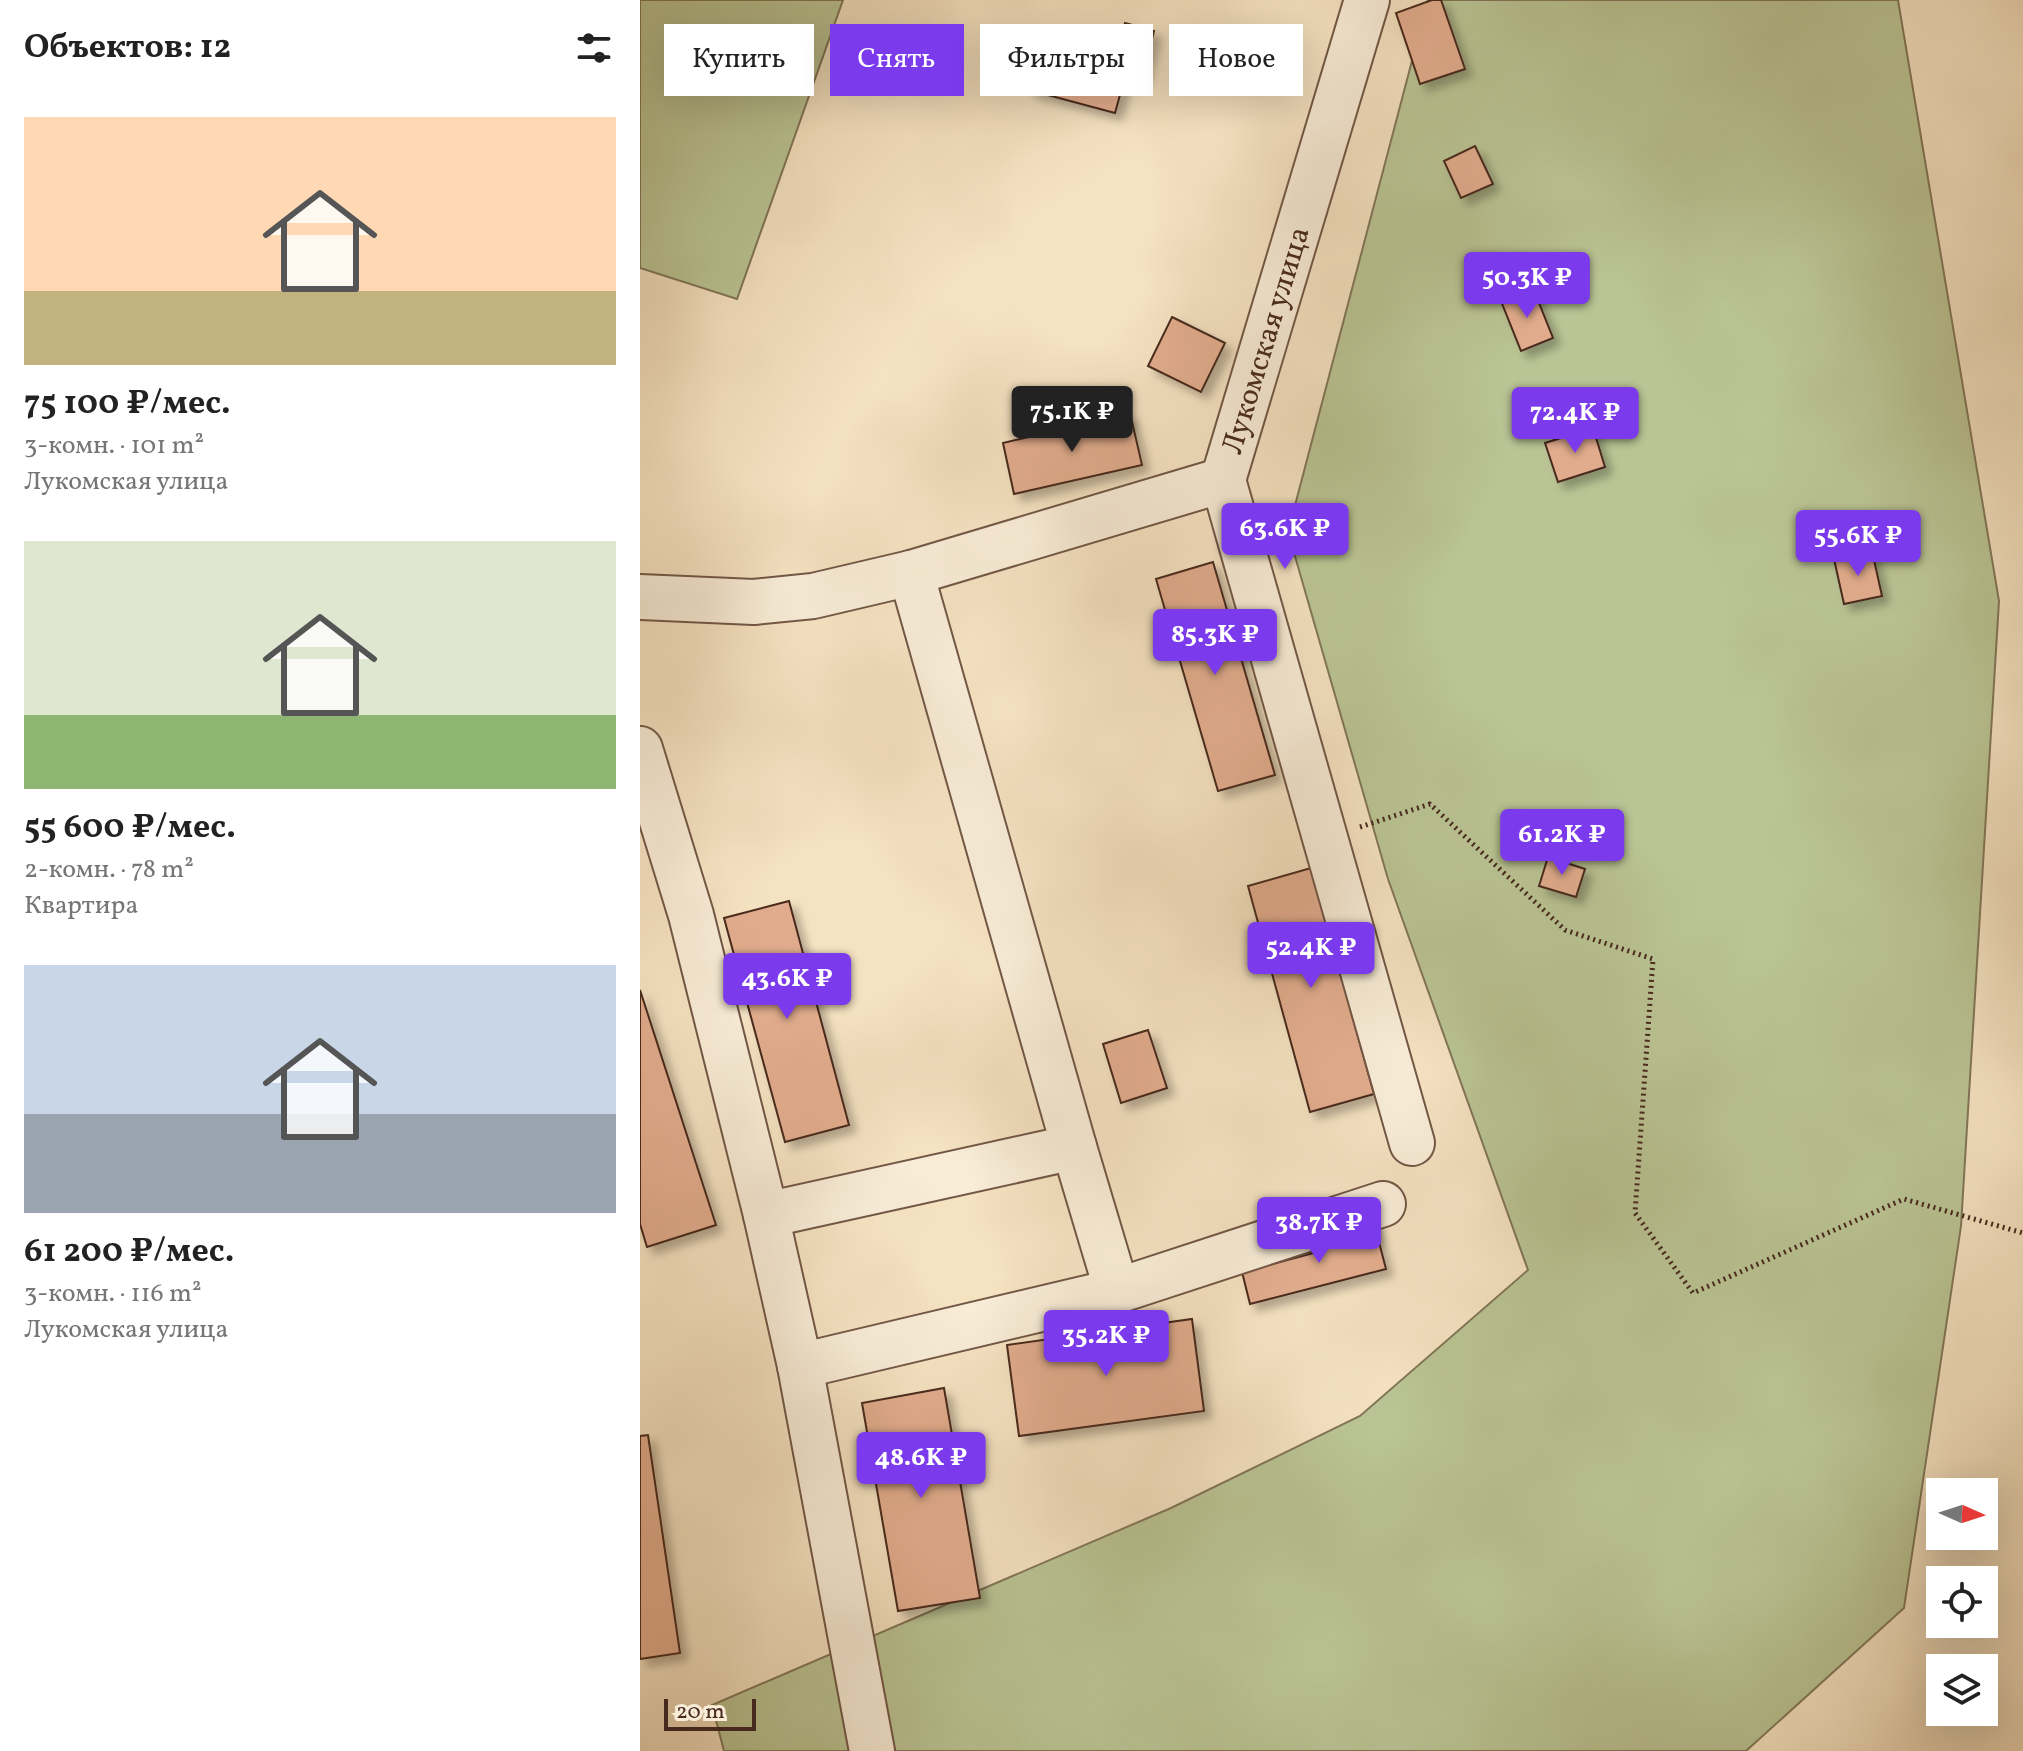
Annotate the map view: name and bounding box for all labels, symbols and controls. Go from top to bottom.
chip: Купить [664,24,814,96]
chip: Снять [830,24,964,96]
chip: Фильтры [980,24,1153,96]
chip: Новое [1169,24,1303,96]
text: Объектов: 12 [24,25,231,72]
icon: filters [572,26,616,70]
icon: home [248,169,392,313]
street label: Лукомская улица [1212,222,1321,459]
pin: 50.3K ₽ [1453,252,1601,320]
text: 50.3K ₽ [1482,260,1572,296]
text: 75 100 ₽/мес. [24,381,231,428]
pin: 75.1K ₽ [998,386,1146,454]
pin: 72.4K ₽ [1501,387,1649,455]
text: 75.1K ₽ [1030,394,1114,430]
text: 72.4K ₽ [1530,395,1620,431]
text: 3-комн. · 101 m² [24,428,204,464]
text: Лукомская улица [24,464,228,500]
pin: 63.6K ₽ [1211,503,1359,571]
pin: 55.6K ₽ [1784,510,1932,578]
text: 63.6K ₽ [1240,511,1330,547]
text: 55.6K ₽ [1814,518,1902,554]
icon: home [248,593,392,737]
pin: 85.3K ₽ [1141,609,1289,677]
text: 85.3K ₽ [1171,617,1259,653]
text: 55 600 ₽/мес. [24,805,236,852]
pin: 61.2K ₽ [1488,809,1636,877]
text: 61.2K ₽ [1518,817,1606,853]
text: 2-комн. · 78 m² [24,852,194,888]
text: Квартира [24,888,138,924]
pin: 52.4K ₽ [1237,922,1385,990]
text: 52.4K ₽ [1265,930,1357,966]
pin: 43.6K ₽ [713,953,861,1021]
text: 43.6K ₽ [741,961,833,997]
icon: home [248,1017,392,1161]
pin: 38.7K ₽ [1245,1197,1393,1265]
text: 38.7K ₽ [1275,1205,1363,1241]
text: 61 200 ₽/мес. [24,1229,234,1276]
text: 3-комн. · 116 m² [24,1276,202,1312]
pin: 35.2K ₽ [1032,1310,1180,1378]
text: Лукомская улица [24,1312,228,1348]
text: 35.2K ₽ [1062,1318,1150,1354]
pin: 48.6K ₽ [847,1432,995,1500]
text: 48.6K ₽ [875,1440,967,1476]
north arrow [1926,1478,1998,1550]
map controls [1926,1478,1998,1726]
button: locate [1926,1566,1998,1638]
button: layers [1926,1654,1998,1726]
scale bar [664,1695,756,1731]
text: 20 m [676,1697,725,1728]

